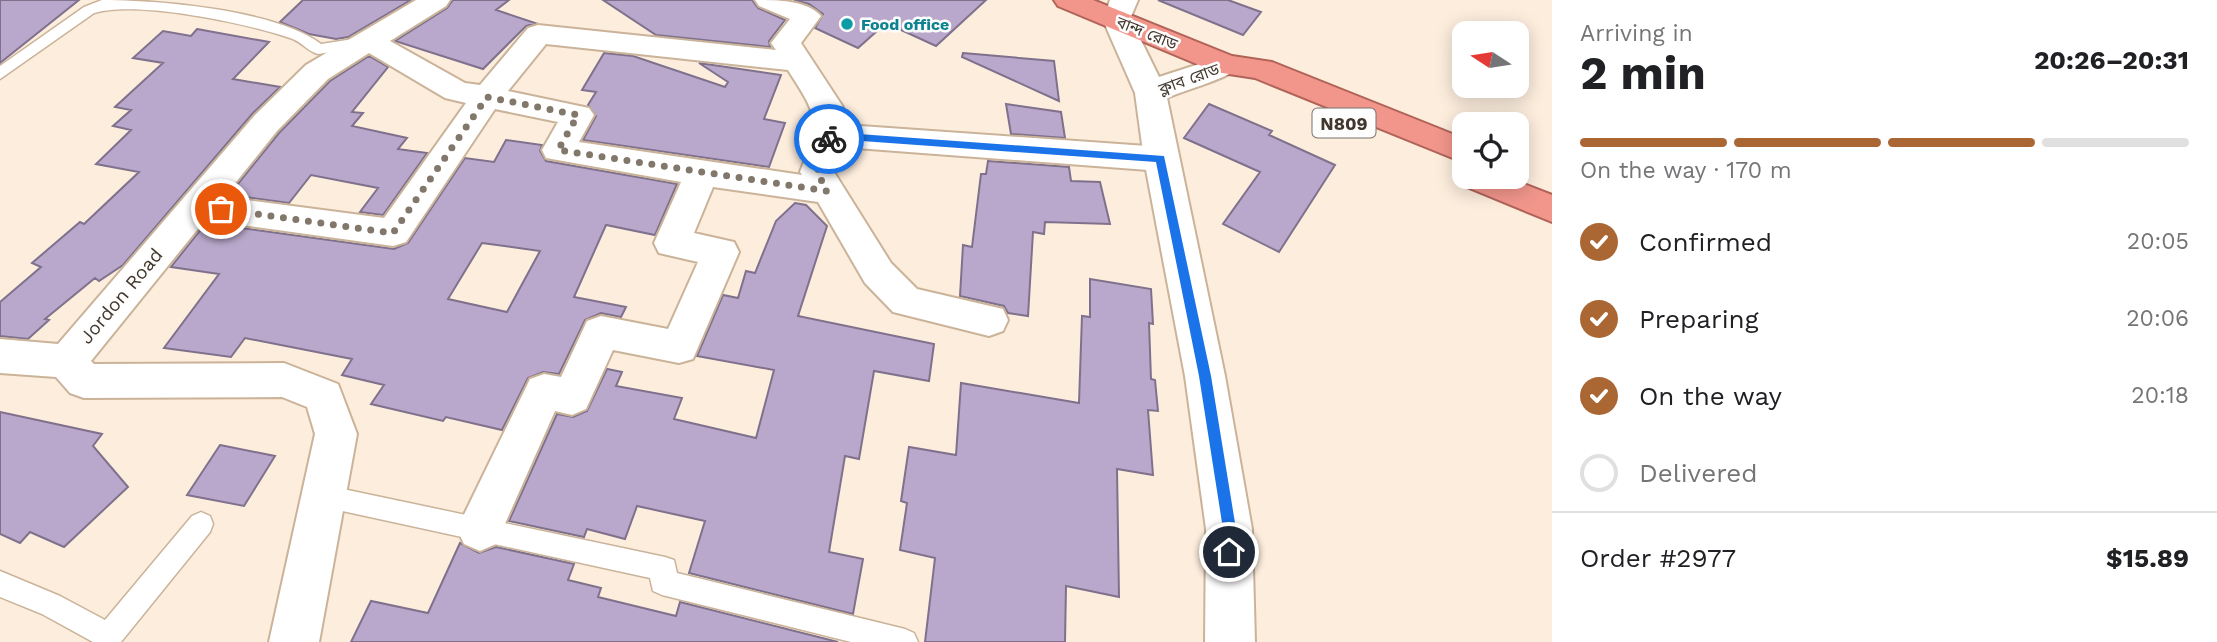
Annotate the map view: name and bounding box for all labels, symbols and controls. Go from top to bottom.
street label: বান্দ রোড [1113,12,1181,54]
place label: Food office [861,15,949,34]
marker: Food office [839,16,855,32]
text: Arriving in [1580,20,1693,47]
north arrow [1452,21,1530,98]
map controls [1452,21,1529,189]
text: 20:26–20:31 [2034,45,2189,75]
text: 2 min [1580,46,1706,100]
street label: ক্লাব রোড [1155,59,1222,99]
courier [794,104,864,174]
road number: N809 [1312,109,1376,138]
button: locate [1452,112,1529,189]
icon: bike [810,120,848,158]
text: On the way · 170 m [1580,157,1792,184]
pin [191,179,251,239]
icon: bag [202,190,240,228]
icon: check [1580,223,1618,261]
text: Confirmed [1639,227,1772,257]
text: 20:05 [2127,228,2189,255]
street label: Jordon Road [74,244,168,348]
icon: check [1580,300,1618,338]
text: Preparing [1639,304,1759,334]
text: 20:06 [2126,305,2189,332]
icon: check [1580,377,1618,415]
text: On the way [1639,381,1782,411]
text: 20:18 [2131,382,2189,409]
text: Delivered [1639,458,1758,488]
pin [1199,522,1259,582]
icon: home [1210,533,1248,571]
text: Order #2977 [1580,543,1736,573]
text: $15.89 [2106,543,2189,573]

